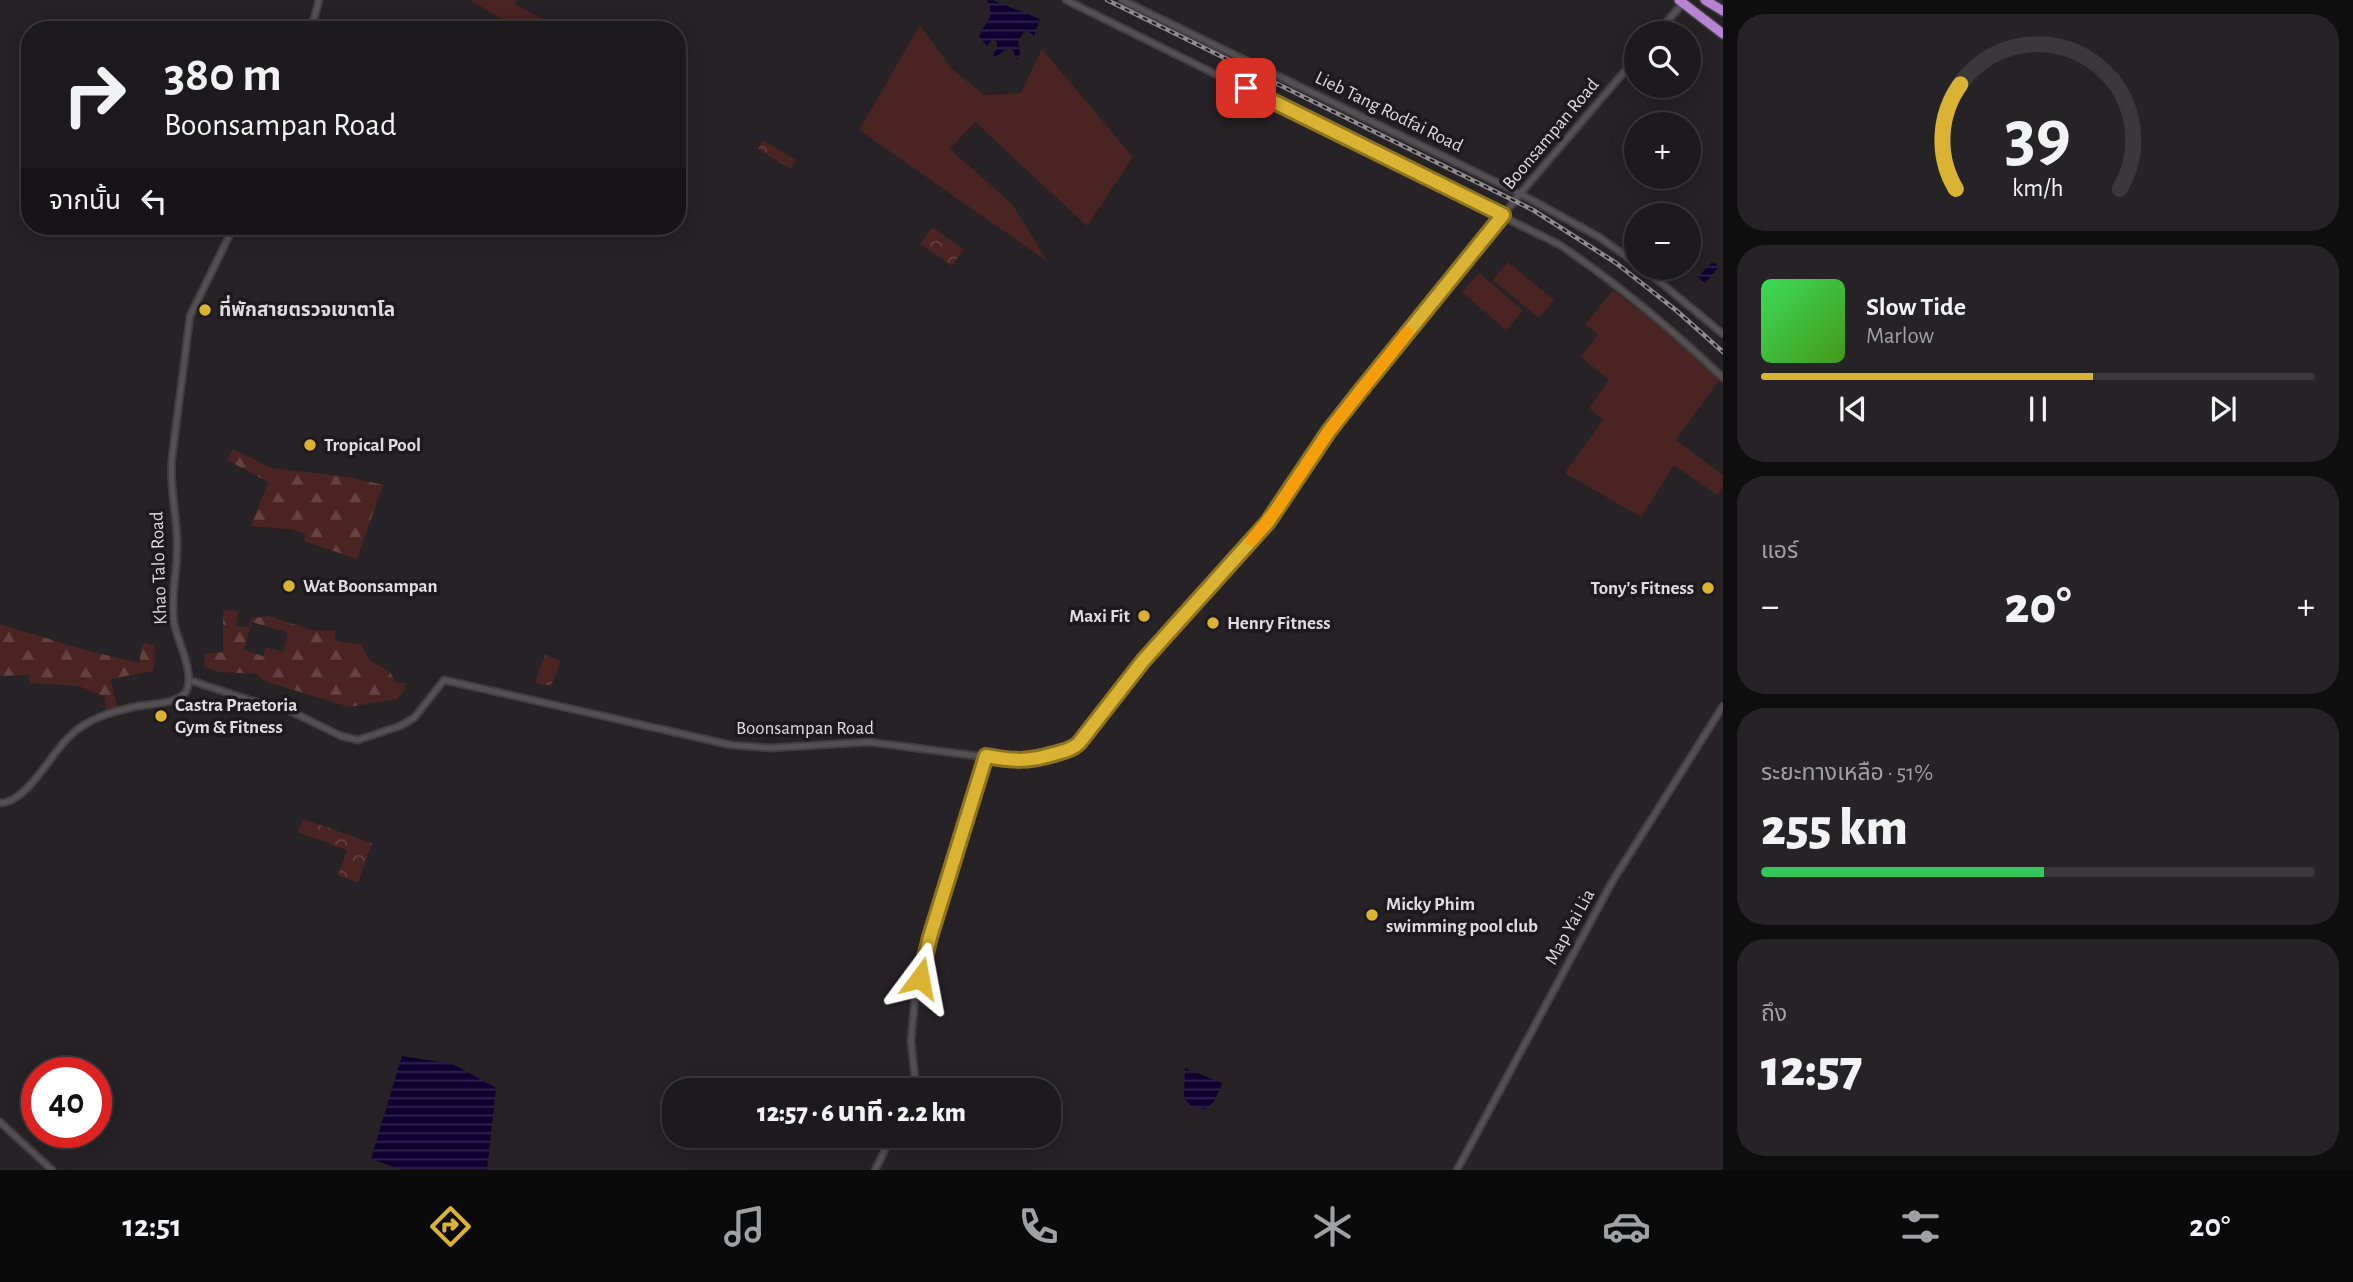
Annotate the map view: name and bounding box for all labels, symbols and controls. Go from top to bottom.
map controls [1624,21,1701,280]
button: search [1624,21,1701,98]
icon: right [49,49,140,140]
text: 380 m [164,51,282,100]
pin [1216,58,1276,118]
street label: Lieb Tang Rodfai Road [1312,68,1466,156]
icon: arrive [1227,69,1265,107]
street label: Boonsampan Road [1499,75,1603,193]
text: 39 [2005,101,2071,174]
text: Boonsampan Road [164,109,397,141]
button: + [1624,112,1701,189]
text: km/h [2012,175,2064,200]
icon: left [135,182,173,220]
text: จากนั้น [49,188,121,214]
button: − [1624,203,1701,280]
text: Slow Tide [1866,294,1966,320]
place label: ที่พักสายตรวจเขาตาโล [219,295,395,320]
marker: ที่พักสายตรวจเขาตาโล [197,302,213,318]
text: Marlow [1866,325,1934,348]
icon: previous [1834,390,1872,428]
icon: pause [2019,390,2057,428]
icon: next [2204,390,2242,428]
place label: Tropical Pool [324,436,421,455]
marker: Tropical Pool [302,437,318,453]
street label: Khao Talo Road [148,511,170,625]
text: แอร์ [1761,540,1798,563]
place label: Wat Boonsampan [303,577,438,596]
marker: Wat Boonsampan [281,578,297,594]
place label: Tony's Fitness [1590,579,1694,598]
marker: Tony's Fitness [1700,580,1716,596]
text: 20° [2004,580,2072,632]
text: − [1761,588,1779,626]
text: + [2297,588,2315,626]
place label: Maxi Fit [1069,607,1131,626]
marker: Maxi Fit [1136,608,1152,624]
place label: Henry Fitness [1227,614,1331,633]
marker: Henry Fitness [1205,615,1221,631]
place label: Castra Praetoria Gym & Fitness [175,696,297,737]
marker: Castra Praetoria Gym & Fitness [153,708,169,724]
street label: Boonsampan Road [736,719,874,738]
text: ระยะทางเหลือ · 51% [1761,762,1933,785]
text: 255 km [1761,802,1908,854]
street label: Map Yai Lia [1542,886,1599,968]
place label: Micky Phim swimming pool club [1386,895,1538,936]
marker: Micky Phim swimming pool club [1364,907,1380,923]
position arrow [883,941,957,1015]
text: ถึง [1761,1003,1787,1026]
text: 12:57 [1761,1043,1863,1095]
speed limit sign: 40 [21,1057,112,1148]
text: 12:57 · 6 นาที · 2.2 km [757,1100,966,1126]
icon: directions [426,1202,475,1251]
icon: music [720,1202,769,1251]
icon: phone [1014,1202,1063,1251]
icon: climate [1308,1202,1357,1251]
icon: car [1602,1202,1651,1251]
icon: filters [1896,1202,1945,1251]
text: 12:51 [122,1210,182,1242]
text: 20° [2189,1210,2230,1242]

